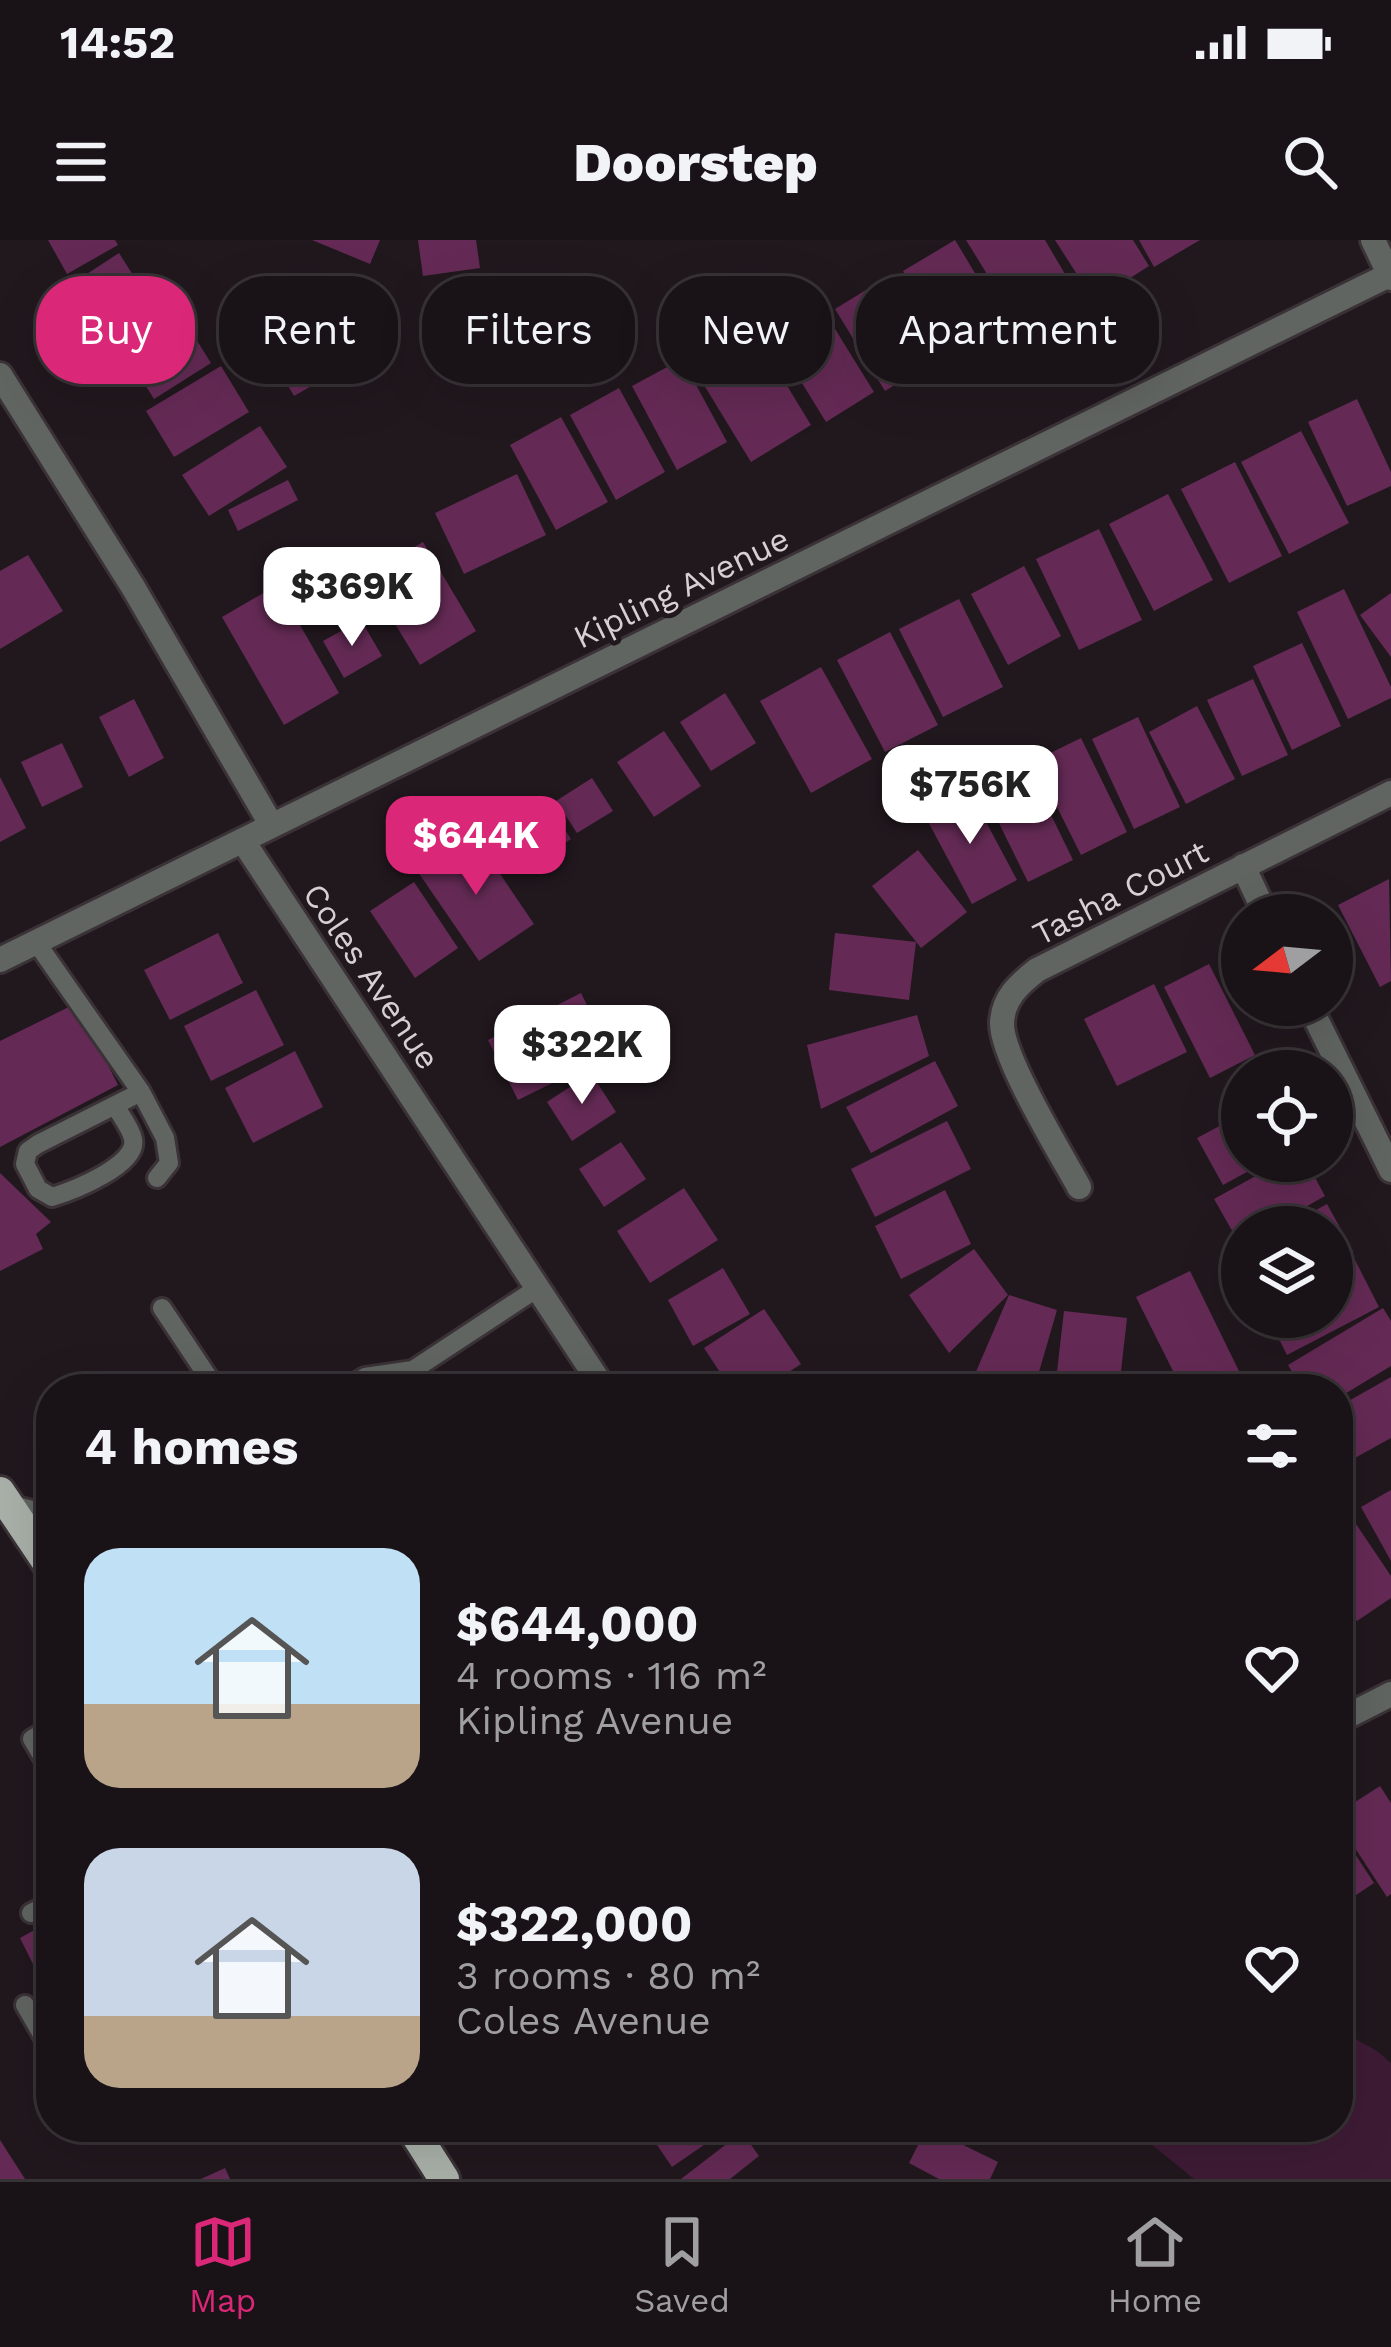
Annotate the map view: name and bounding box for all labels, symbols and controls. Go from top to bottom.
text: 14:52 [60,16,175,69]
icon: menu [48,129,114,195]
icon: search [1277,129,1343,195]
text: Doorstep [573,131,818,194]
chip: Buy [36,276,195,384]
chip: Rent [219,276,398,384]
chip: Filters [422,276,635,384]
chip: New [659,276,832,384]
chip: Apartment [856,276,1159,384]
street label: Kipling Avenue [567,518,795,656]
pin: $369K [268,547,436,649]
text: $369K [290,563,414,608]
pin: $756K [886,745,1054,847]
text: $756K [909,761,1031,806]
pin: $644K [392,796,560,898]
text: $644K [413,812,539,857]
street label: Tasha Court [1026,832,1214,953]
street label: Coles Avenue [295,876,448,1077]
north arrow [1221,894,1353,1026]
map controls [1221,894,1353,1338]
pin: $322K [498,1005,666,1107]
text: $322K [521,1021,643,1066]
button: locate [1221,1050,1353,1182]
button: layers [1221,1206,1353,1338]
icon: filters [1239,1413,1305,1479]
text: 4 homes [84,1417,298,1476]
text: $644,000 [456,1594,699,1653]
icon: home [180,1596,324,1740]
icon: heart [1239,1635,1305,1701]
text: 4 rooms · 116 m² [456,1653,766,1698]
text: Kipling Avenue [456,1698,733,1743]
text: $322,000 [456,1894,693,1953]
icon: home [180,1896,324,2040]
icon: heart [1239,1935,1305,2001]
text: 3 rooms · 80 m² [456,1953,760,1998]
text: Coles Avenue [456,1998,711,2043]
tab: Map [189,2209,256,2320]
tab: Saved [634,2209,730,2320]
tab: Home [1108,2209,1202,2320]

